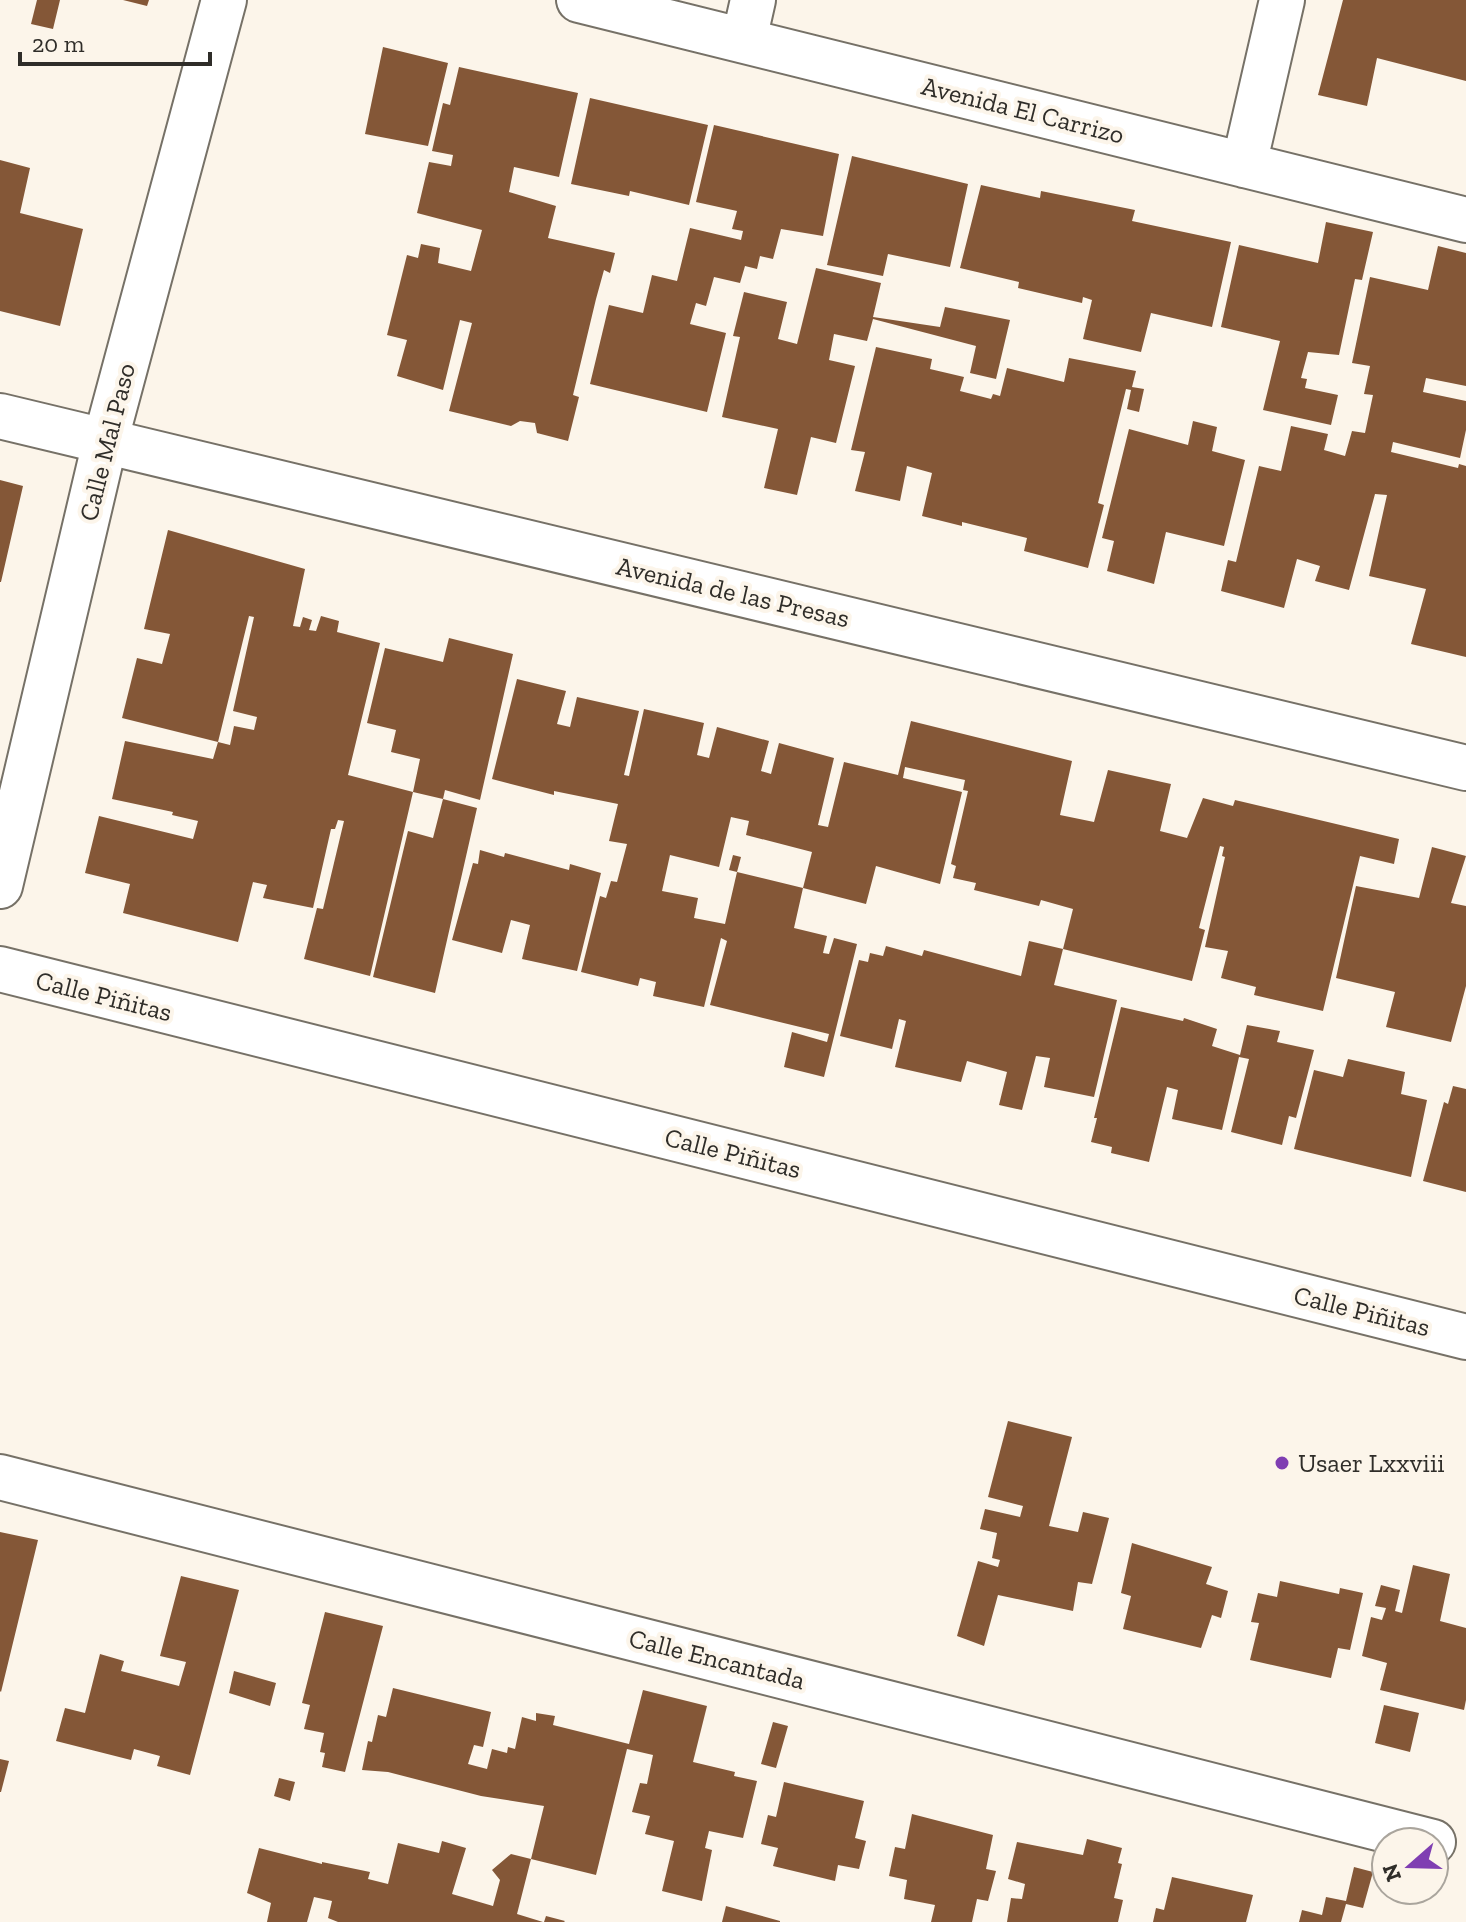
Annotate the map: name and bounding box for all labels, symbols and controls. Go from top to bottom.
scale bar [20,16,210,66]
text: 20 m [32,29,85,58]
street label: Avenida El Carrizo [918,69,1128,151]
street label: Calle Mal Paso [72,360,142,524]
street label: Avenida de las Presas [613,550,853,634]
street label: Calle Piñitas [33,964,175,1028]
street label: Calle Piñitas [662,1121,804,1185]
street label: Calle Piñitas [1291,1279,1433,1343]
place label: Usaer Lxxviii [1298,1447,1444,1479]
marker: Usaer Lxxviii [1273,1454,1291,1472]
street label: Calle Encantada [626,1622,809,1696]
north arrow [1370,1826,1450,1906]
text: N [1376,1860,1407,1885]

